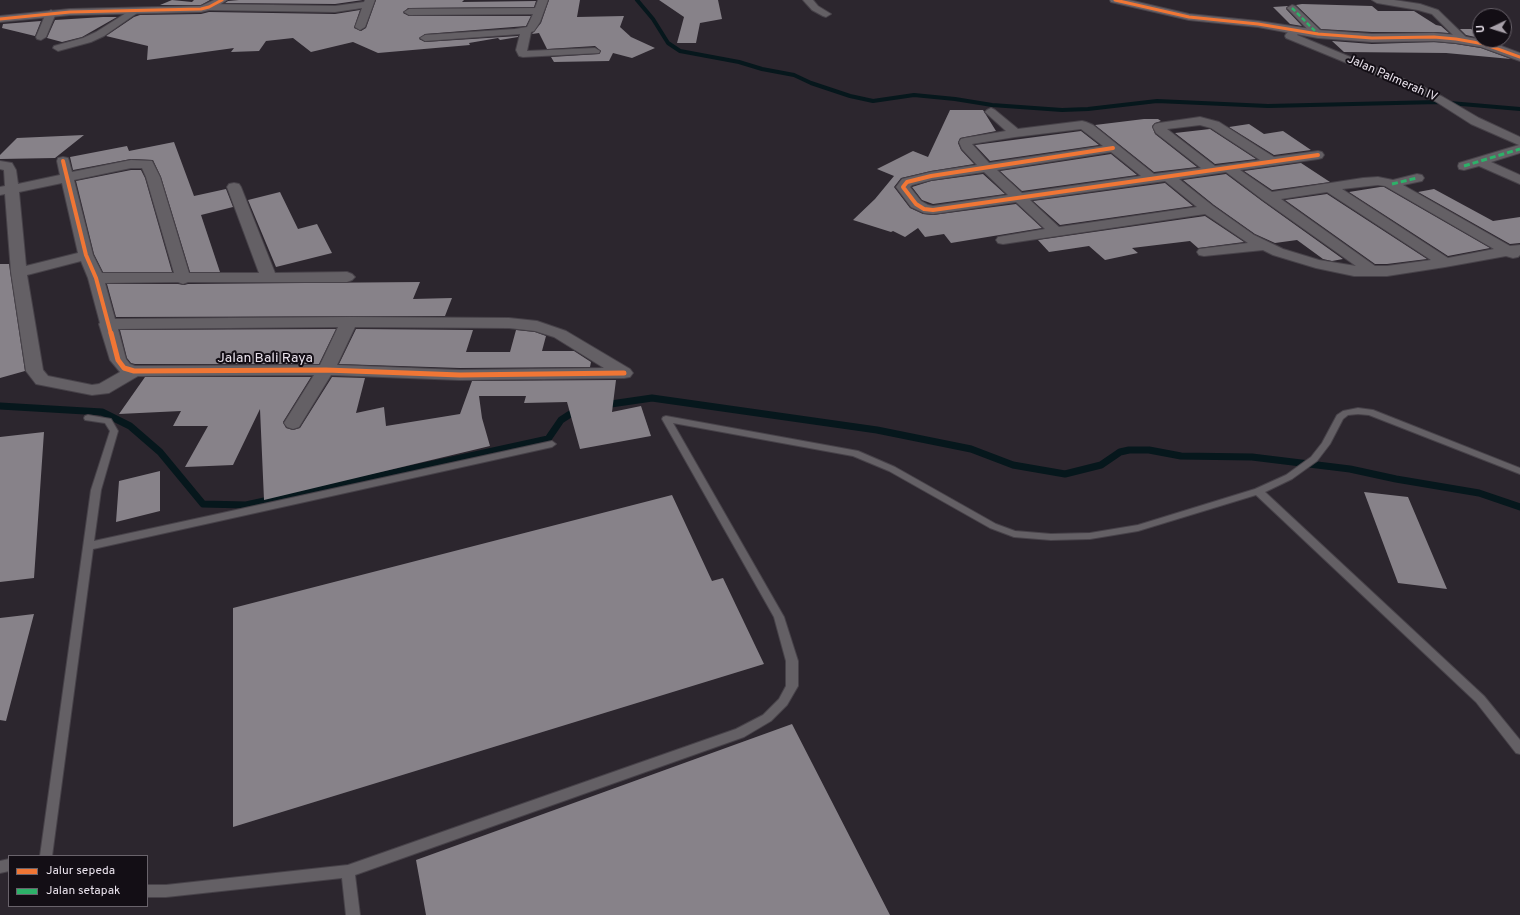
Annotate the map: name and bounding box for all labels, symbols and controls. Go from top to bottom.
north arrow [1472,8,1512,48]
text: U [1474,24,1488,33]
street label: Jalan Palmerah IV [1345,53,1439,105]
street label: Jalan Bali Raya [217,351,313,367]
legend [8,855,148,907]
text: Jalur sepeda [46,863,115,879]
text: Jalan setapak [46,883,120,899]

